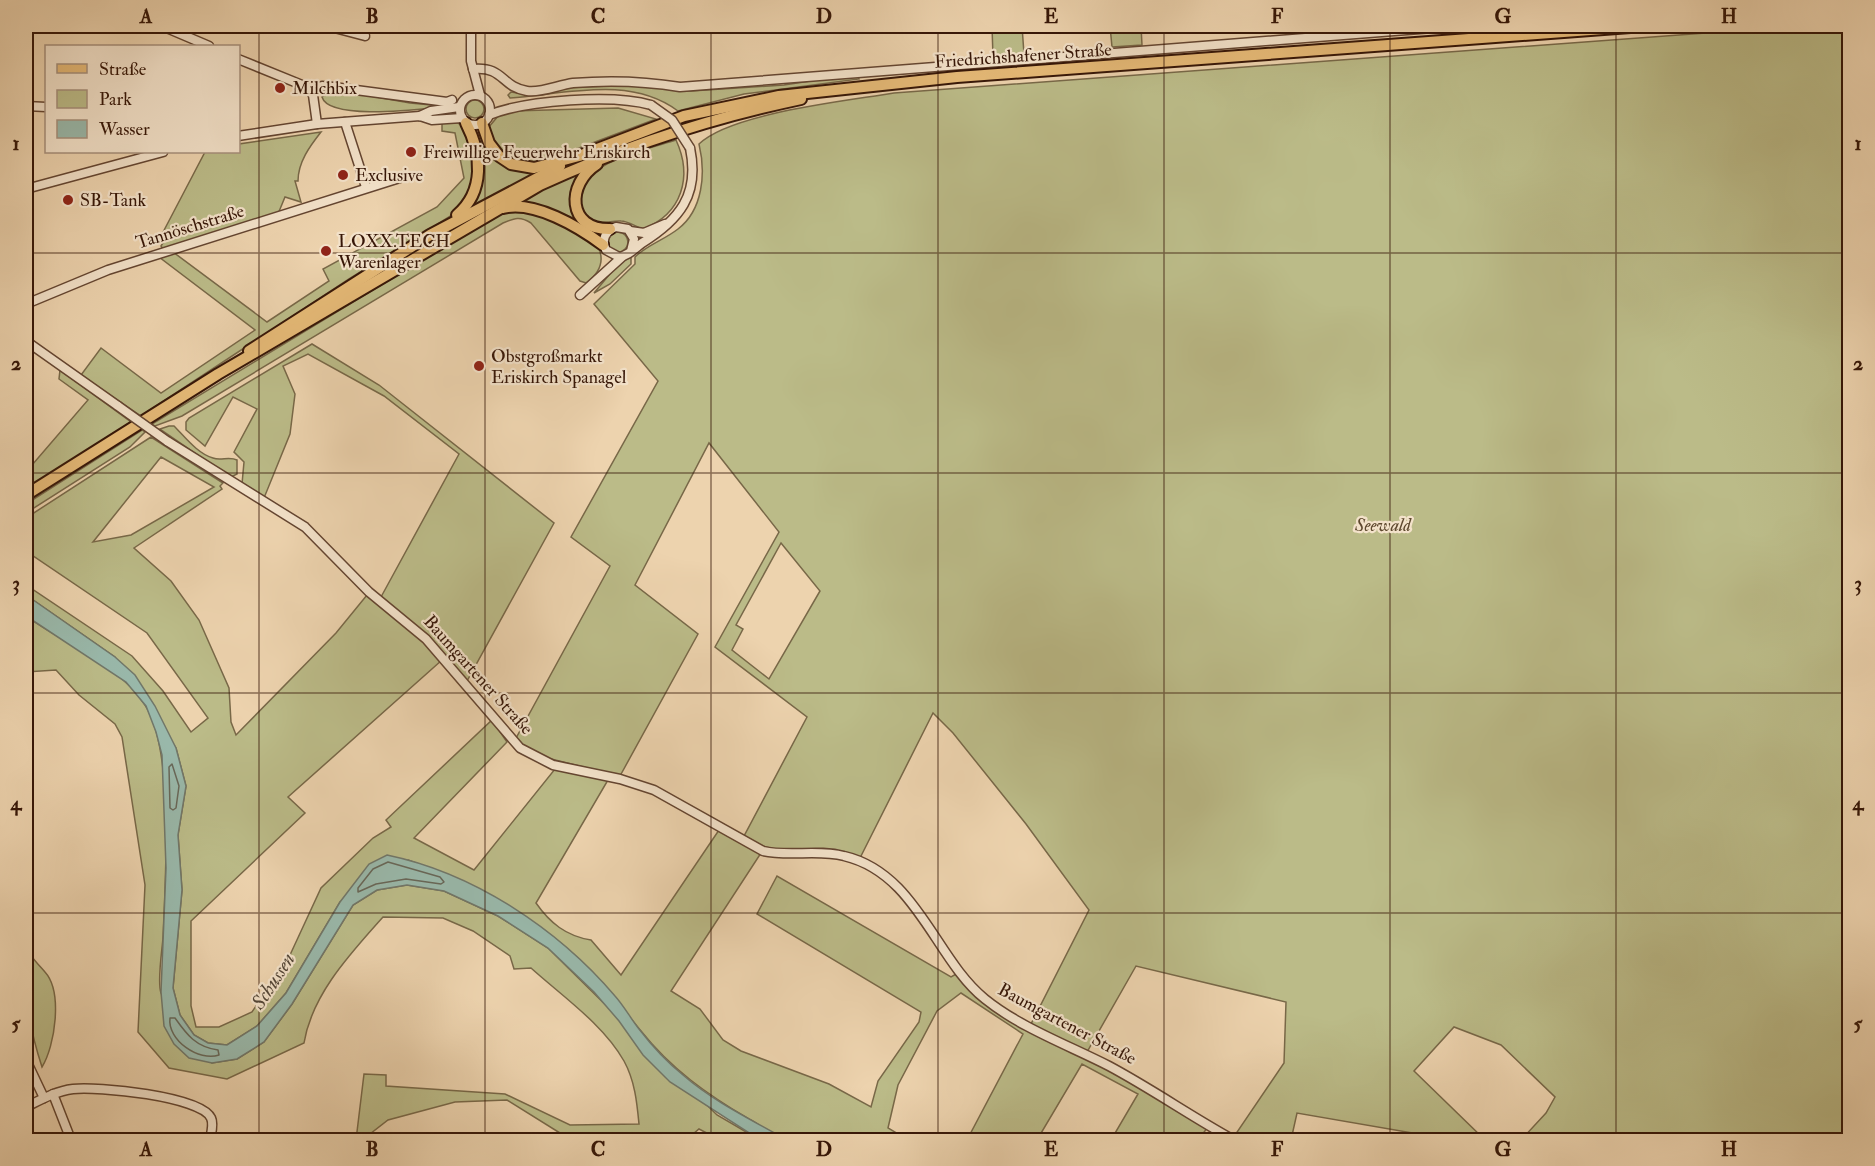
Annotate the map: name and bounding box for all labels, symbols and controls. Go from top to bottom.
text: A [139,4,153,29]
text: B [365,4,379,29]
text: C [591,4,605,29]
text: D [816,4,832,29]
text: E [1044,4,1059,29]
text: F [1271,4,1284,29]
text: G [1495,4,1512,29]
text: H [1721,4,1737,29]
street label: Friedrichshafener Straße [934,38,1113,74]
legend [45,45,240,153]
text: Straße [99,58,147,81]
place label: Milchbix [292,77,357,100]
marker: Milchbix [273,81,287,95]
text: Park [99,88,132,111]
text: Wasser [98,118,150,141]
text: 1 [12,131,20,156]
text: 1 [1854,131,1862,156]
place label: Freiwillige Feuerwehr Eriskirch [423,141,651,164]
marker: Freiwillige Feuerwehr Eriskirch [404,145,418,159]
place label: Exclusive [355,164,423,187]
marker: Exclusive [336,168,350,182]
place label: SB-Tank [80,189,146,212]
marker: SB-Tank [61,193,75,207]
street label: Tannöschstraße [133,199,247,254]
place label: LOXX.TECH Warenlager [337,230,450,274]
marker: LOXX.TECH Warenlager [319,244,333,258]
place label: Obstgroßmarkt Eriskirch Spanagel [491,345,627,389]
text: 2 [11,351,21,376]
text: 2 [1853,351,1863,376]
marker: Obstgroßmarkt Eriskirch Spanagel [472,359,486,373]
park label: Seewald [1354,514,1412,537]
text: 3 [12,571,20,596]
text: 3 [1854,571,1862,596]
street label: Baumgartener Straße [418,610,538,740]
text: 4 [10,791,23,816]
text: 4 [1852,791,1865,816]
water label: Schussen [245,948,300,1015]
street label: Baumgartener Straße [994,978,1140,1070]
text: 5 [12,1011,22,1036]
text: 5 [1854,1011,1864,1036]
text: A [139,1137,153,1162]
text: B [365,1137,379,1162]
text: C [591,1137,605,1162]
text: D [816,1137,832,1162]
text: E [1044,1137,1059,1162]
text: F [1271,1137,1284,1162]
text: G [1495,1137,1512,1162]
text: H [1721,1137,1737,1162]

